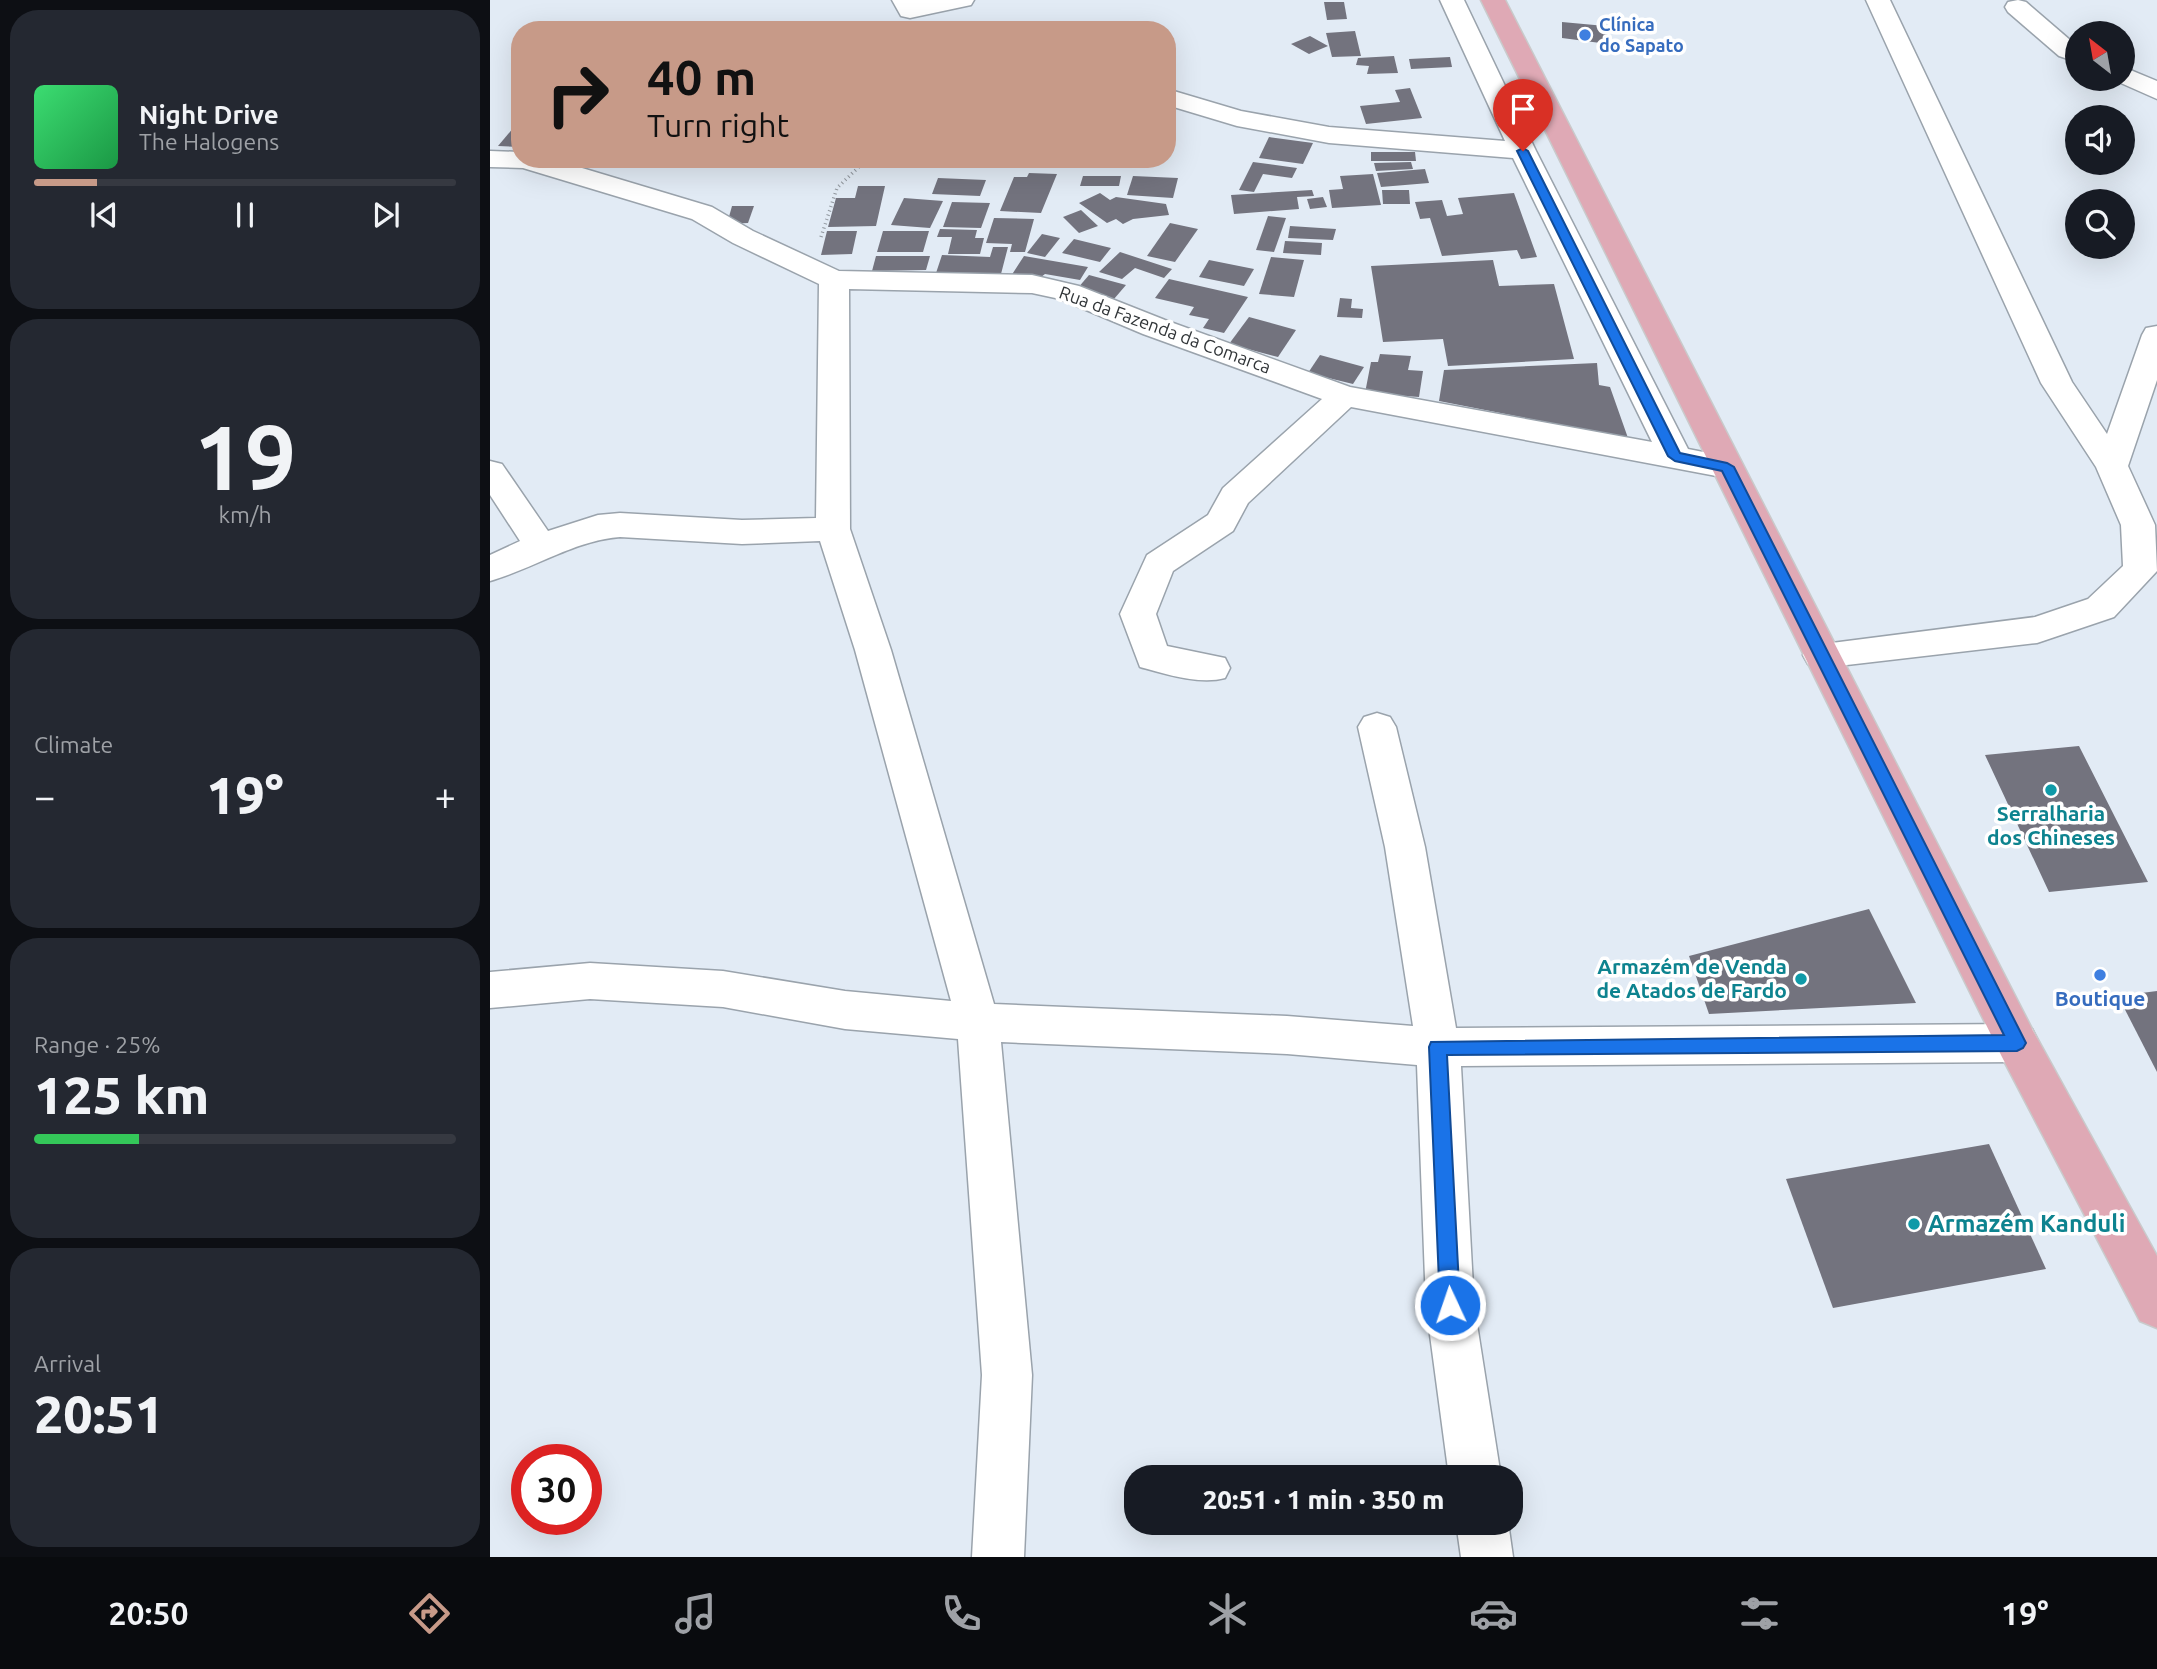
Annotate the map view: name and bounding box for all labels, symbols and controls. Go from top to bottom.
place label: Clínica do Sapato [1599,14,1684,55]
north arrow [2065,21,2135,91]
map controls [2065,21,2135,259]
marker: Clínica do Sapato [1577,27,1593,43]
icon: right [532,49,623,140]
text: 40 m [647,49,756,104]
pin [1493,79,1553,151]
icon: arrive [1504,90,1542,128]
text: Night Drive [139,100,279,129]
button: sound [2065,105,2135,175]
text: Turn right [647,107,789,143]
text: The Halogens [139,129,279,154]
button: search [2065,189,2135,259]
icon: previous [85,196,123,234]
icon: pause [226,196,264,234]
icon: next [367,196,405,234]
street label: Rua da Fazenda da Comarca [1057,281,1274,377]
text: 19 [194,405,296,507]
text: km/h [218,502,272,527]
text: Climate [34,732,113,757]
text: 19° [206,766,284,824]
text: − [34,775,55,817]
text: + [435,775,456,817]
marker: Serralharia dos Chineses [2043,782,2059,798]
place label: Serralharia dos Chineses [1987,801,2115,849]
place label: Armazém de Venda de Atados de Fardo [1596,954,1787,1002]
marker: Boutique [2092,967,2108,983]
marker: Armazém de Venda de Atados de Fardo [1793,971,1809,987]
place label: Boutique [2055,986,2145,1010]
text: Range · 25% [34,1032,161,1057]
text: 125 km [34,1066,209,1124]
place label: Armazém Kanduli [1928,1210,2125,1237]
marker: Armazém Kanduli [1906,1216,1922,1232]
position arrow [1413,1268,1487,1342]
text: Arrival [34,1351,101,1376]
text: 20:51 [34,1385,164,1443]
speed limit sign: 30 [511,1444,602,1535]
text: 20:51 · 1 min · 350 m [1203,1485,1444,1514]
icon: directions [405,1589,454,1638]
icon: music [671,1589,720,1638]
icon: phone [937,1589,986,1638]
icon: climate [1203,1589,1252,1638]
icon: car [1469,1589,1518,1638]
icon: filters [1735,1589,1784,1638]
text: 20:50 [108,1595,189,1631]
text: 19° [2001,1595,2049,1631]

